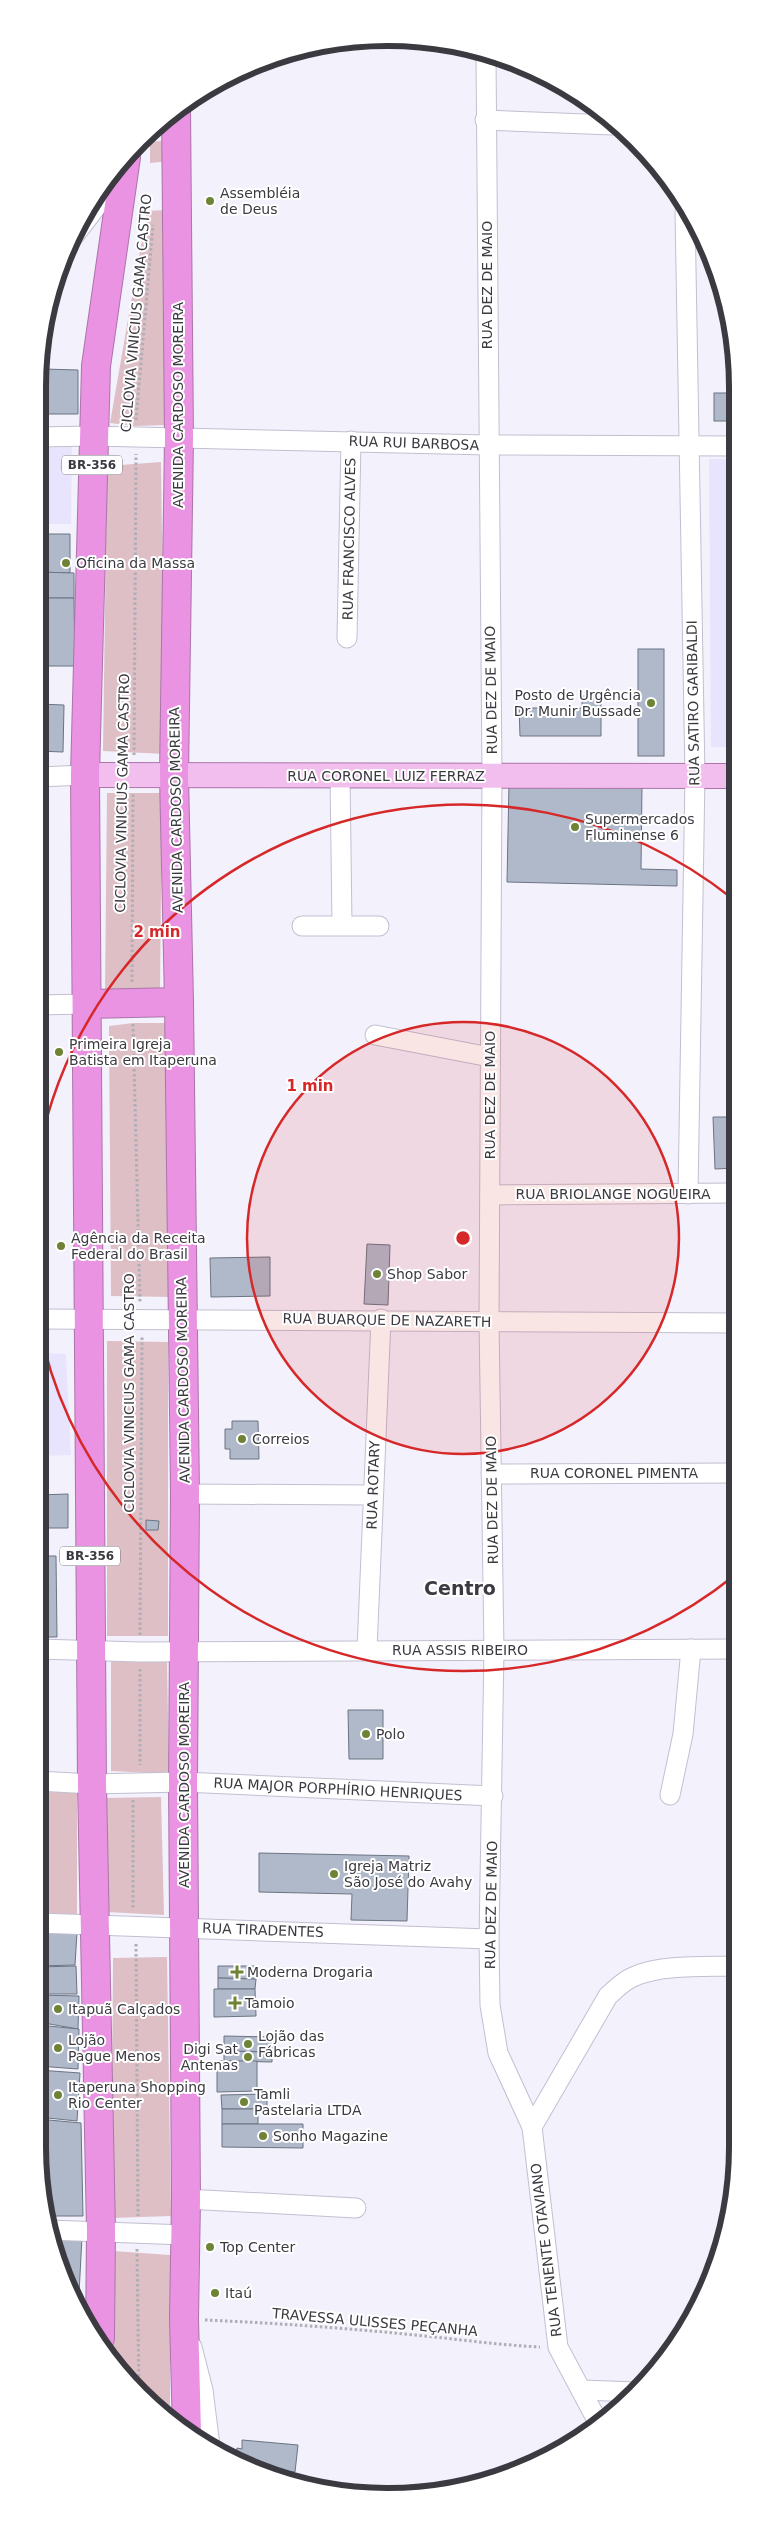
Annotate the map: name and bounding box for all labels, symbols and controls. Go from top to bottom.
place label: Assembléia de Deus [220,185,300,217]
street label: CICLOVIA VINICIUS GAMA CASTRO [118,193,154,433]
marker: Assembléia de Deus [204,195,216,207]
street label: RUA DEZ DE MAIO [479,221,495,349]
street label: AVENIDA CARDOSO MOREIRA [170,302,186,508]
street label: RUA RUI BARBOSA [348,433,480,453]
road number: BR-356 [62,456,122,474]
street label: RUA FRANCISCO ALVES [340,458,358,620]
place label: Oficina da Massa [76,555,195,571]
marker: Oficina da Massa [60,557,72,569]
street label: RUA SATIRO GARIBALDI [684,620,702,786]
street label: RUA DEZ DE MAIO [482,626,500,754]
street label: CICLOVIA VINICIUS GAMA CASTRO [112,673,132,913]
place label: Posto de Urgência Dr. Munir Bussade [514,687,641,719]
marker: Posto de Urgência Dr. Munir Bussade [645,697,657,709]
street label: AVENIDA CARDOSO MOREIRA [166,706,186,913]
street label: RUA CORONEL LUIZ FERRAZ [287,768,485,784]
place label: Supermercados Fluminense 6 [585,811,695,843]
marker: Supermercados Fluminense 6 [569,821,581,833]
text: 2 min [133,923,181,941]
street label: RUA DEZ DE MAIO [482,1031,498,1159]
place label: Primeira Igreja Batista em Itaperuna [69,1036,217,1068]
marker: Primeira Igreja Batista em Itaperuna [53,1046,65,1058]
text: 1 min [286,1077,334,1095]
street label: RUA BRIOLANGE NOGUEIRA [515,1186,711,1202]
centre of rings [454,1229,472,1247]
place label: Agência da Receita Federal do Brasil [71,1230,205,1262]
marker: Agência da Receita Federal do Brasil [55,1240,67,1252]
place label: Shop Sabor [387,1266,468,1282]
marker: Shop Sabor [371,1268,383,1280]
street label: CICLOVIA VINICIUS GAMA CASTRO [121,1273,137,1513]
street label: AVENIDA CARDOSO MOREIRA [173,1276,193,1483]
street label: RUA BUARQUE DE NAZARETH [283,1310,491,1330]
place label: Correios [252,1431,310,1447]
marker: Correios [236,1433,248,1445]
street label: RUA DEZ DE MAIO [483,1436,501,1564]
street label: RUA ROTARY [363,1440,383,1530]
street label: RUA CORONEL PIMENTA [530,1465,698,1481]
road number: BR-356 [60,1546,120,1565]
district label: Centro [424,1577,496,1599]
street label: RUA ASSIS RIBEIRO [392,1642,528,1658]
street label: AVENIDA CARDOSO MOREIRA [176,1682,192,1888]
place label: Polo [376,1726,405,1742]
marker: Polo [360,1728,372,1740]
street label: RUA MAJOR PORPHÍRIO HENRIQUES [213,1774,463,1804]
street label: RUA DEZ DE MAIO [482,1841,500,1969]
place label: Igreja Matriz São José do Avahy [344,1858,472,1890]
marker: Igreja Matriz São José do Avahy [328,1868,340,1880]
street label: RUA TIRADENTES [202,1920,324,1940]
place label: Moderna Drogaria [247,1964,373,1980]
marker: Moderna Drogaria [231,1966,243,1978]
place label: Tamoio [244,1995,294,2011]
marker: Tamoio [229,1997,241,2009]
place label: Itapuã Calçados [68,2001,180,2017]
marker: Itapuã Calçados [52,2003,64,2015]
place label: Lojão das Fábricas [258,2028,324,2060]
place label: Lojão Pague Menos [68,2032,161,2064]
marker: Lojão das Fábricas [242,2038,254,2050]
place label: Digi Sat Antenas [181,2041,239,2073]
marker: Lojão Pague Menos [52,2042,64,2054]
marker: Digi Sat Antenas [242,2051,254,2063]
place label: Itaperuna Shopping Rio Center [68,2079,206,2111]
place label: Tamli Pastelaria LTDA [253,2086,362,2118]
marker: Itaperuna Shopping Rio Center [52,2089,64,2101]
marker: Tamli Pastelaria LTDA [238,2096,250,2108]
place label: Sonho Magazine [273,2128,388,2144]
marker: Sonho Magazine [257,2130,269,2142]
street label: RUA TENENTE OTAVIANO [527,2162,565,2338]
place label: Top Center [219,2239,295,2255]
marker: Top Center [204,2241,216,2253]
place label: Itaú [225,2285,252,2301]
marker: Itaú [209,2287,221,2299]
street label: TRAVESSA ULISSES PEÇANHA [271,2305,479,2339]

